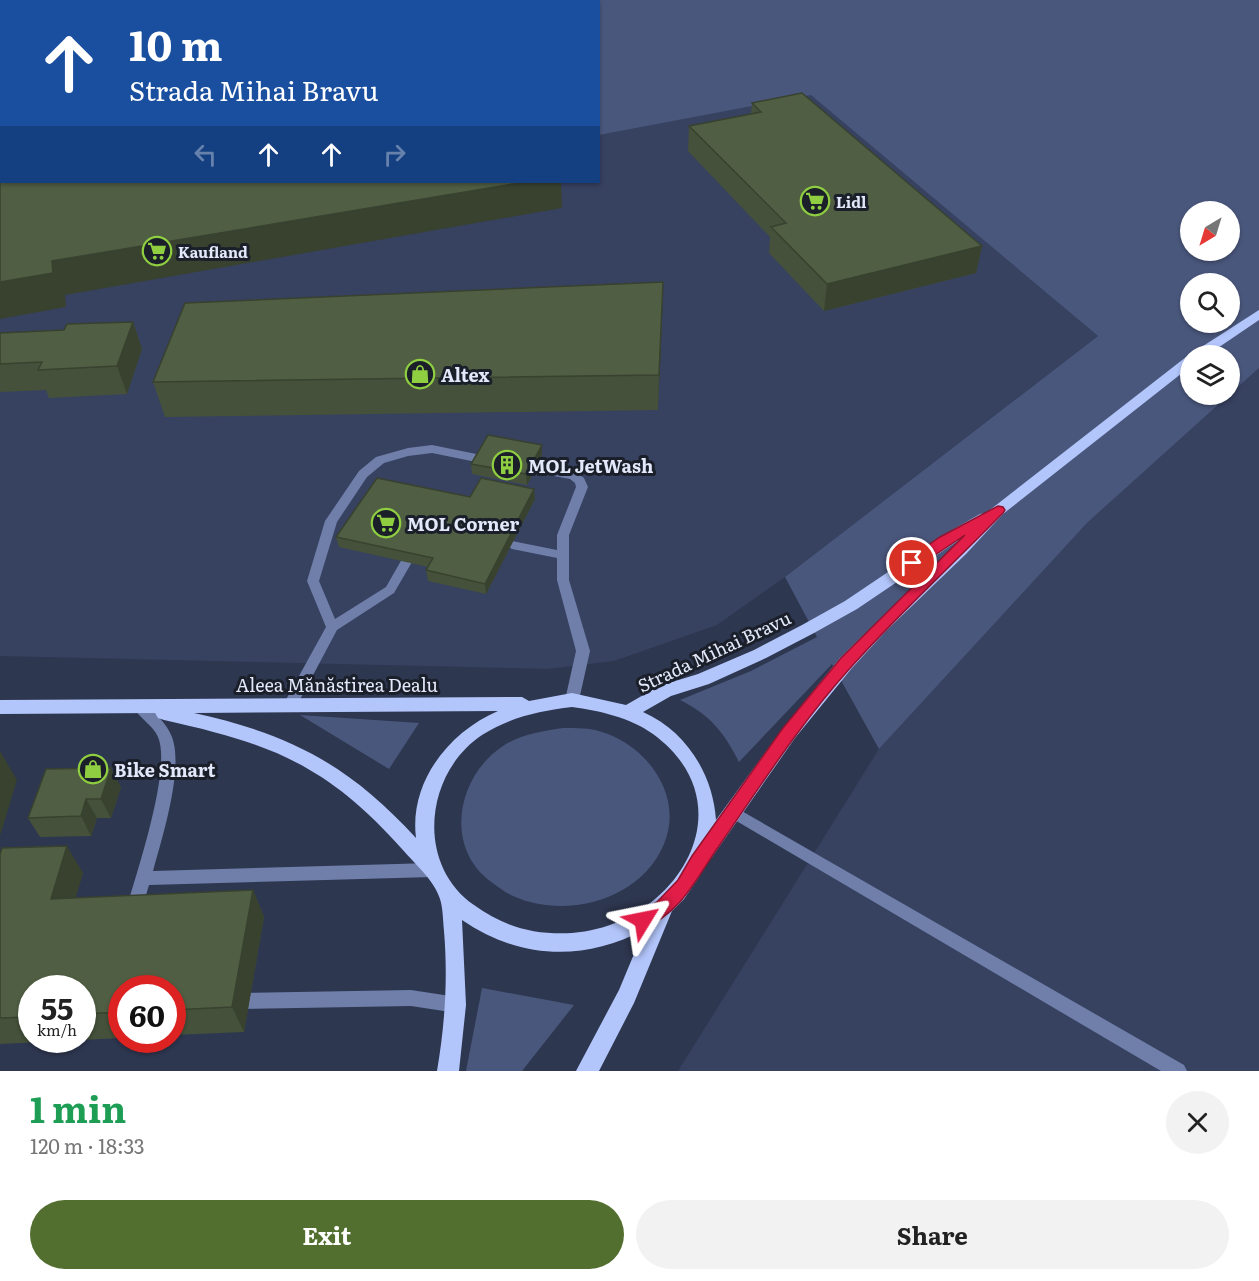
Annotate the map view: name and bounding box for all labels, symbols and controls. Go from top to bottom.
text: 10 m [129,12,223,74]
icon: ahead [30,24,108,102]
text: Strada Mihai Bravu [129,69,379,109]
icon: left [189,138,222,171]
icon: ahead [252,138,285,171]
icon: ahead [315,138,348,171]
icon: right [378,138,411,171]
supermarket icon: Lidl [799,185,831,217]
place label: Lidl [836,190,867,213]
north arrow [1180,201,1240,261]
map controls [1180,201,1240,405]
supermarket icon: Kaufland [141,235,173,267]
place label: Kaufland [178,240,248,263]
button: search [1180,273,1240,333]
button: layers [1180,345,1240,405]
shop icon: Altex [404,358,436,390]
place label: Altex [441,361,490,388]
building icon: MOL JetWash [491,449,523,481]
place label: MOL JetWash [528,452,653,479]
supermarket icon: MOL Corner [370,507,402,539]
place label: MOL Corner [407,510,520,537]
pin [886,537,937,588]
icon: arrive [895,546,928,579]
street label: Strada Mihai Bravu [633,604,795,698]
street label: Aleea Mănăstirea Dealu [236,671,438,698]
shop icon: Bike Smart [77,753,109,785]
place label: Bike Smart [114,756,216,783]
position arrow [611,888,675,952]
speed limit sign: 60 [108,975,186,1053]
text: 55 [41,985,73,1029]
text: km/h [37,1018,77,1041]
text: 1 min [30,1081,126,1134]
button: close [1166,1091,1229,1154]
text: 120 m · 18:33 [30,1130,145,1160]
button: Exit [30,1200,624,1269]
button: Share [636,1200,1229,1269]

